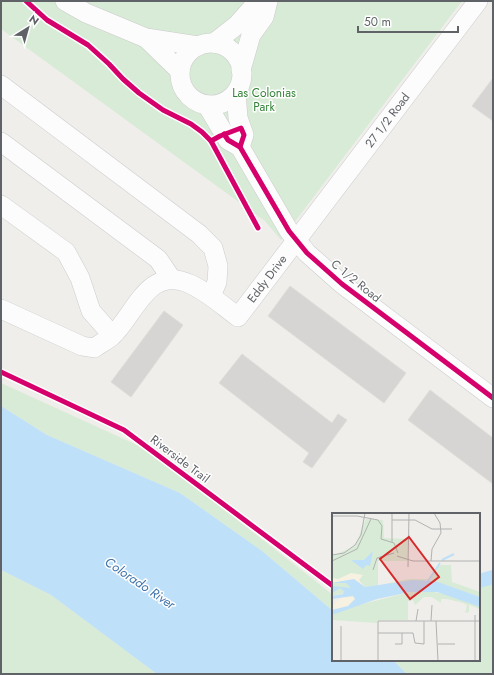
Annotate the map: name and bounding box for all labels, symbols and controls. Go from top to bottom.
north arrow [8,8,48,48]
scale bar [358,8,458,34]
text: N [26,11,42,29]
text: 50 m [364,13,391,31]
park label: Las Colonias Park [232,84,296,116]
street label: 27 1/2 Road [361,89,414,152]
street label: Eddy Drive [243,251,291,306]
street label: C 1/2 Road [327,255,385,307]
street label: Riverside Trail [147,431,213,487]
inset map [332,513,480,661]
water label: Colorado River [101,552,180,614]

